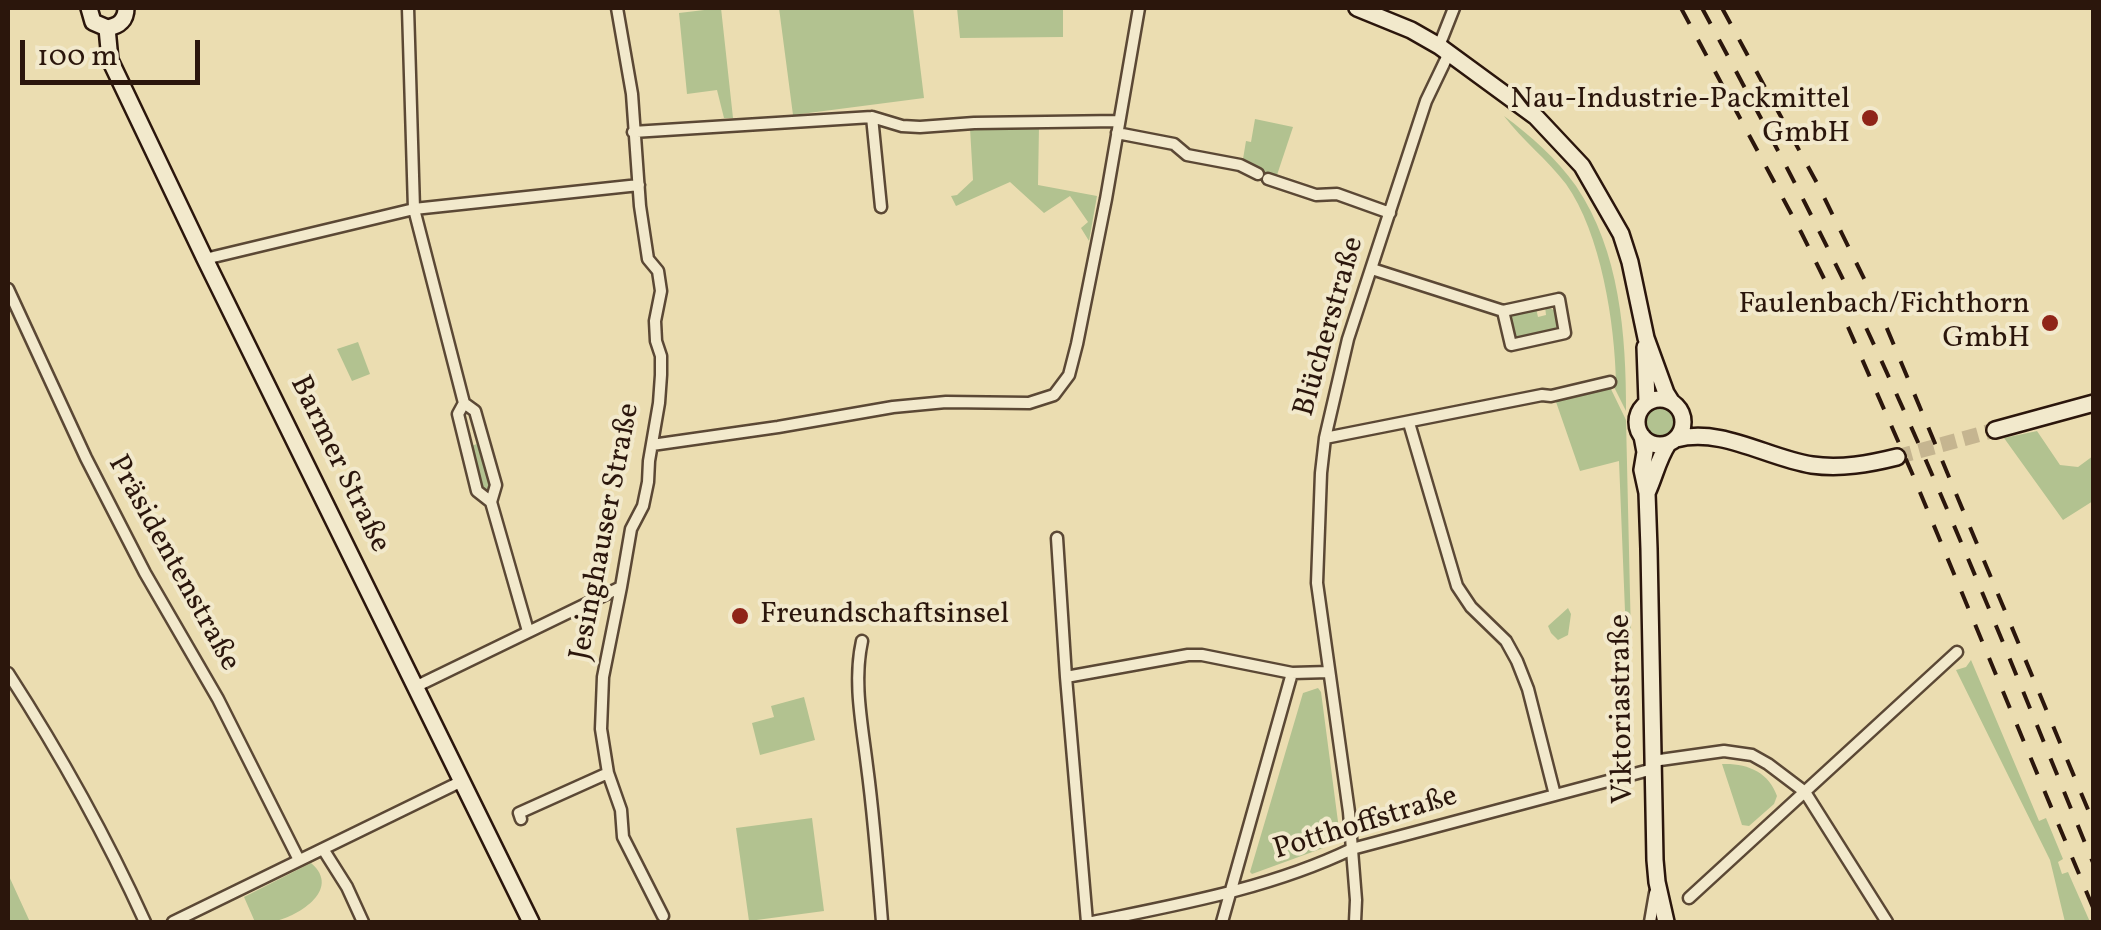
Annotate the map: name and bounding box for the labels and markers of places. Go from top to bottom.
place label: Nau-Industrie-Packmittel GmbH [1510,83,1850,154]
marker: Nau-Industrie-Packmittel GmbH [1859,107,1881,129]
place label: Faulenbach/Fichthorn GmbH [1739,288,2030,358]
marker: Faulenbach/Fichthorn GmbH [2039,312,2061,334]
place label: Freundschaftsinsel [760,598,1009,634]
marker: Freundschaftsinsel [729,605,751,627]

